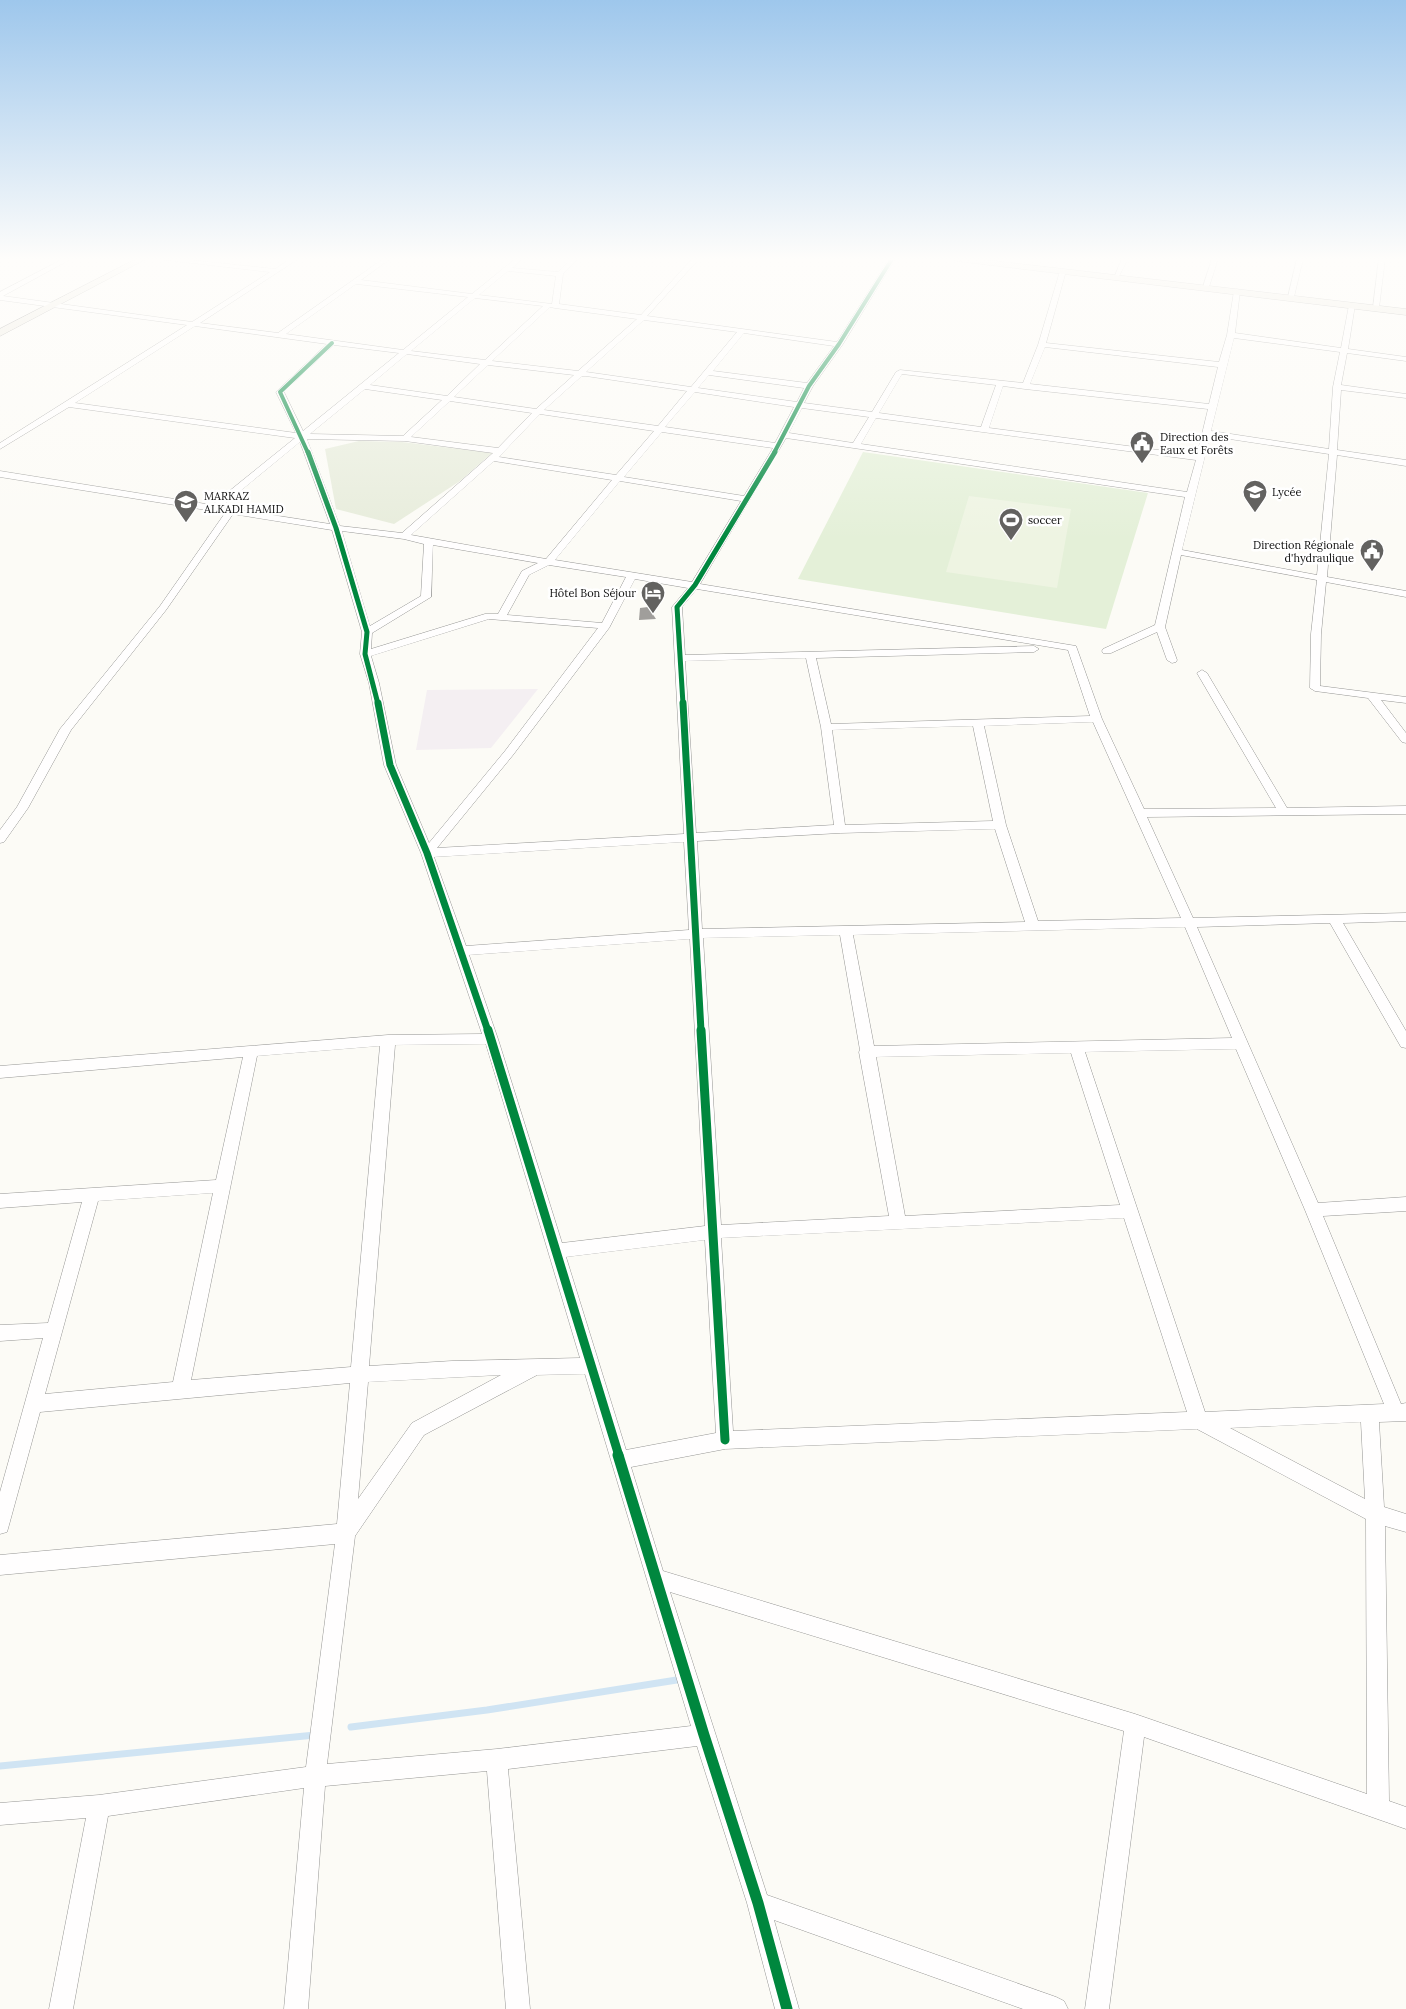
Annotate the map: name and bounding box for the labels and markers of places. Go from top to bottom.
public building icon: Direction des Eaux et Forêts [1129,430,1155,464]
place label: Direction des Eaux et Forêts [1160,430,1233,457]
school or university icon: Lycée [1242,479,1268,513]
place label: Lycée [1272,485,1301,499]
school or university icon: MARKAZ ALKADI HAMID [173,489,199,523]
place label: MARKAZ ALKADI HAMID [203,489,284,516]
sports icon: soccer [998,507,1024,541]
place label: soccer [1028,513,1062,527]
place label: Direction Régionale d'hydraulique [1253,538,1354,565]
public building icon: Direction Régionale d'hydraulique [1359,538,1385,572]
hotel icon: Hôtel Bon Séjour [640,580,666,614]
place label: Hôtel Bon Séjour [549,586,636,600]

